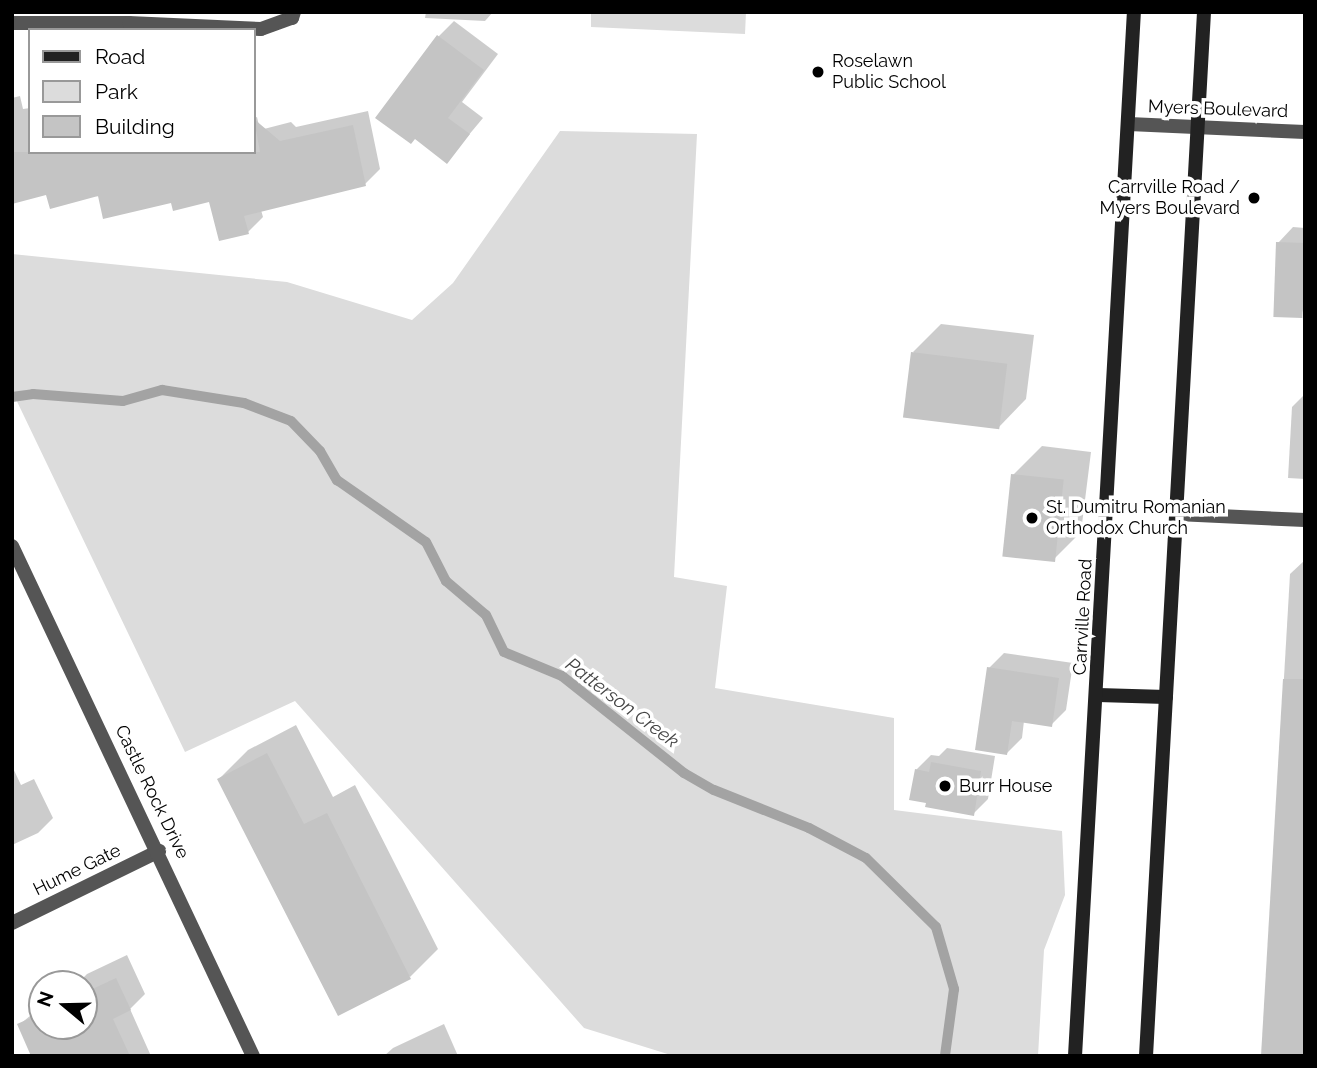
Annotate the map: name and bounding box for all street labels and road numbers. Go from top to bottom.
street label: Myers Boulevard [1147,96,1289,122]
street label: Carrville Road [1069,558,1097,676]
street label: Castle Rock Drive [110,722,194,862]
street label: Hume Gate [30,840,124,900]

